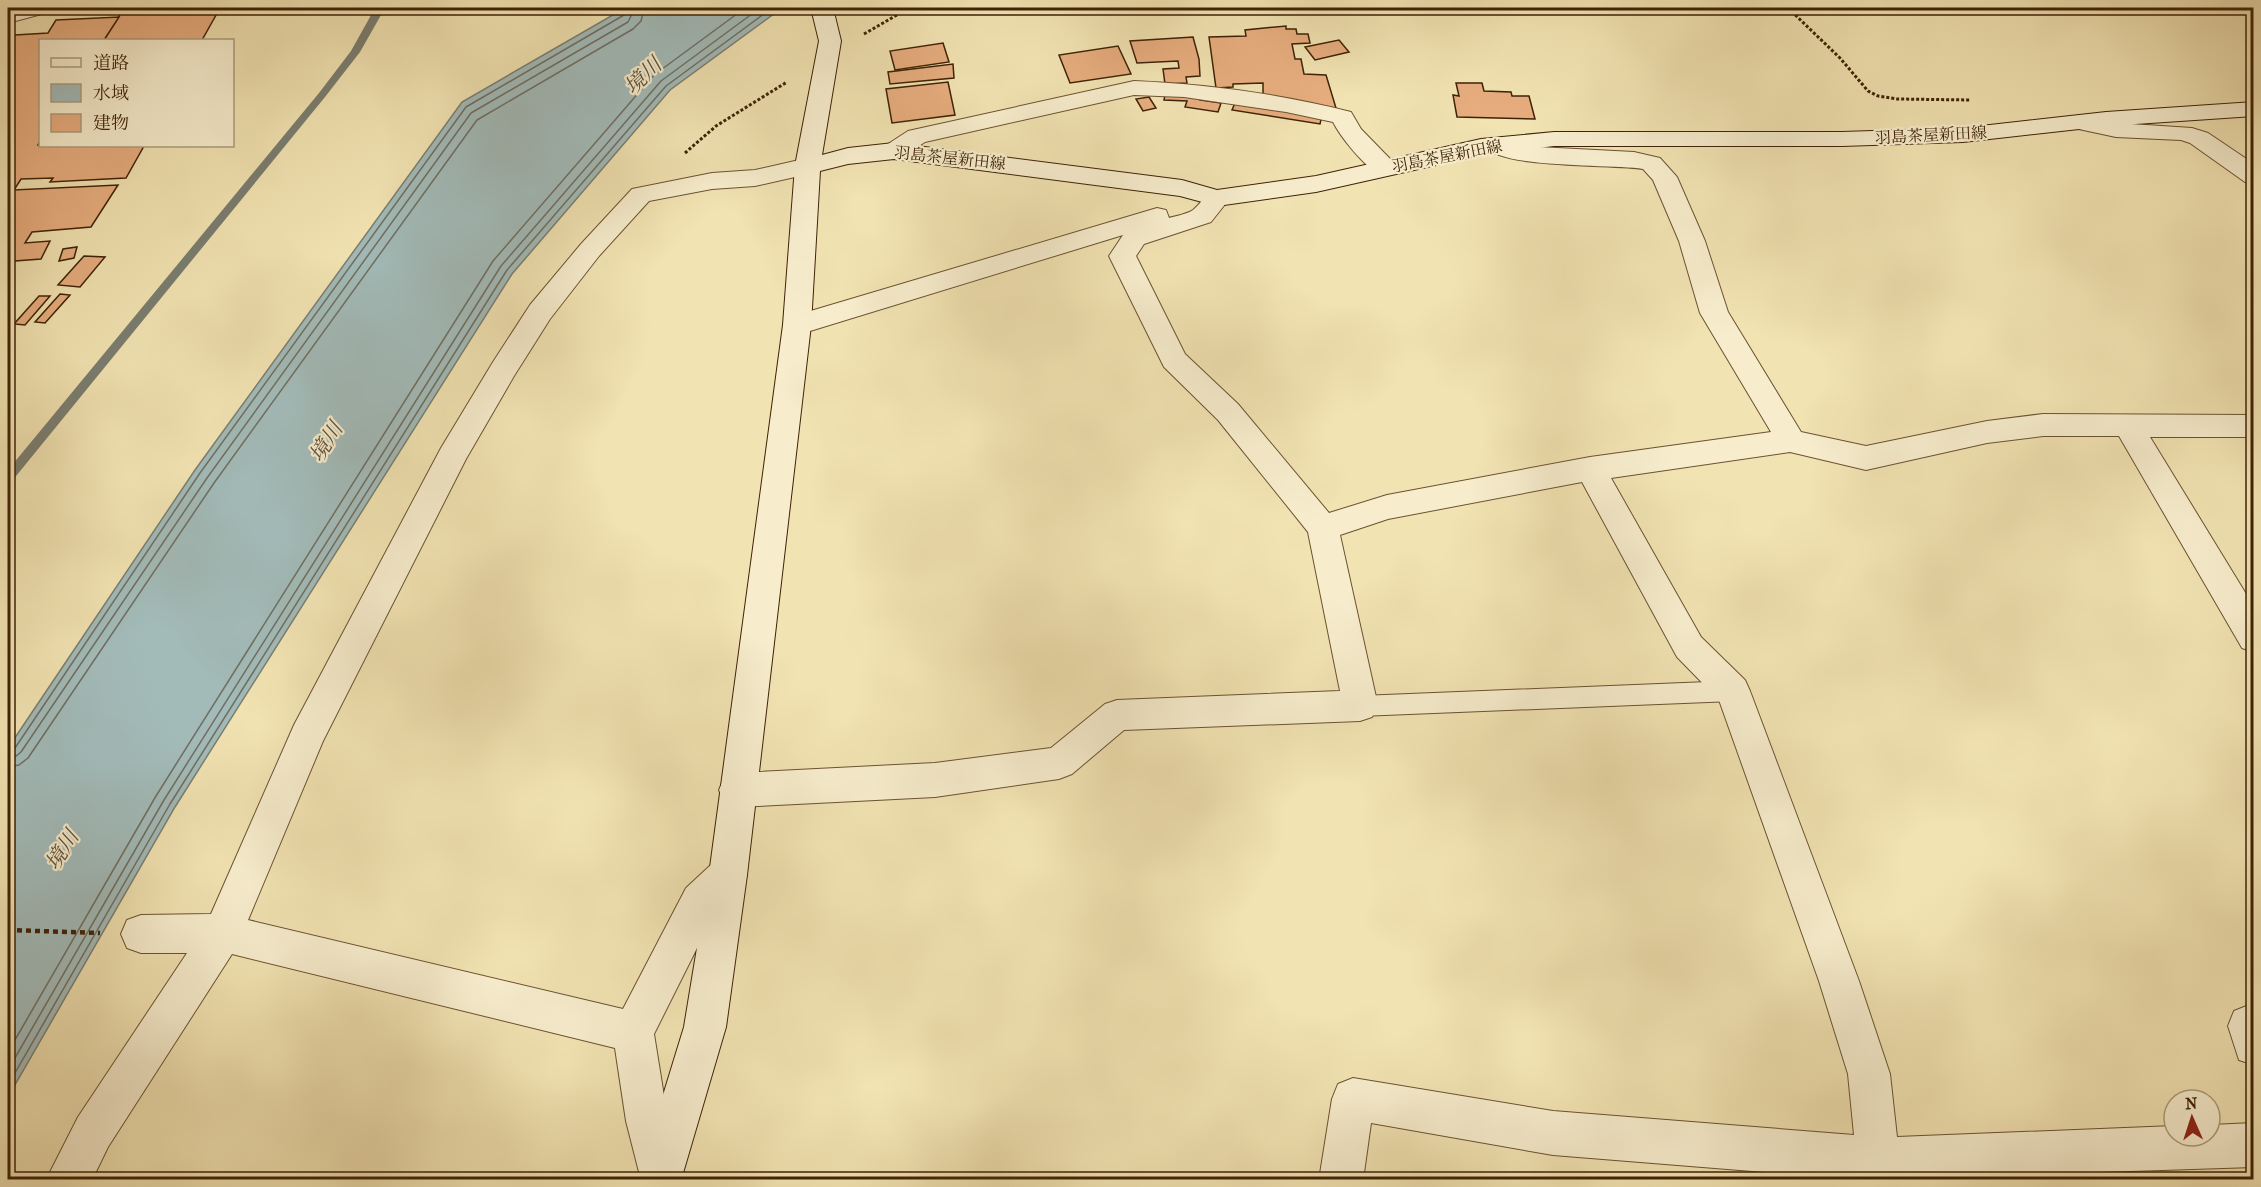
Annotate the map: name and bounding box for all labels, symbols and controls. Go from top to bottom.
legend [39,39,234,147]
water label: 境川 [620,51,668,99]
text: 道路 [93,53,129,74]
text: 水域 [93,83,129,104]
text: 建物 [93,113,129,134]
street label: 羽島茶屋新田線 [1875,123,1987,147]
street label: 羽島茶屋新田線 [1390,136,1504,176]
street label: 羽島茶屋新田線 [893,143,1007,173]
water label: 境川 [304,416,349,466]
water label: 境川 [40,824,85,874]
north arrow [2162,1088,2222,1148]
text: N [2185,1094,2199,1113]

